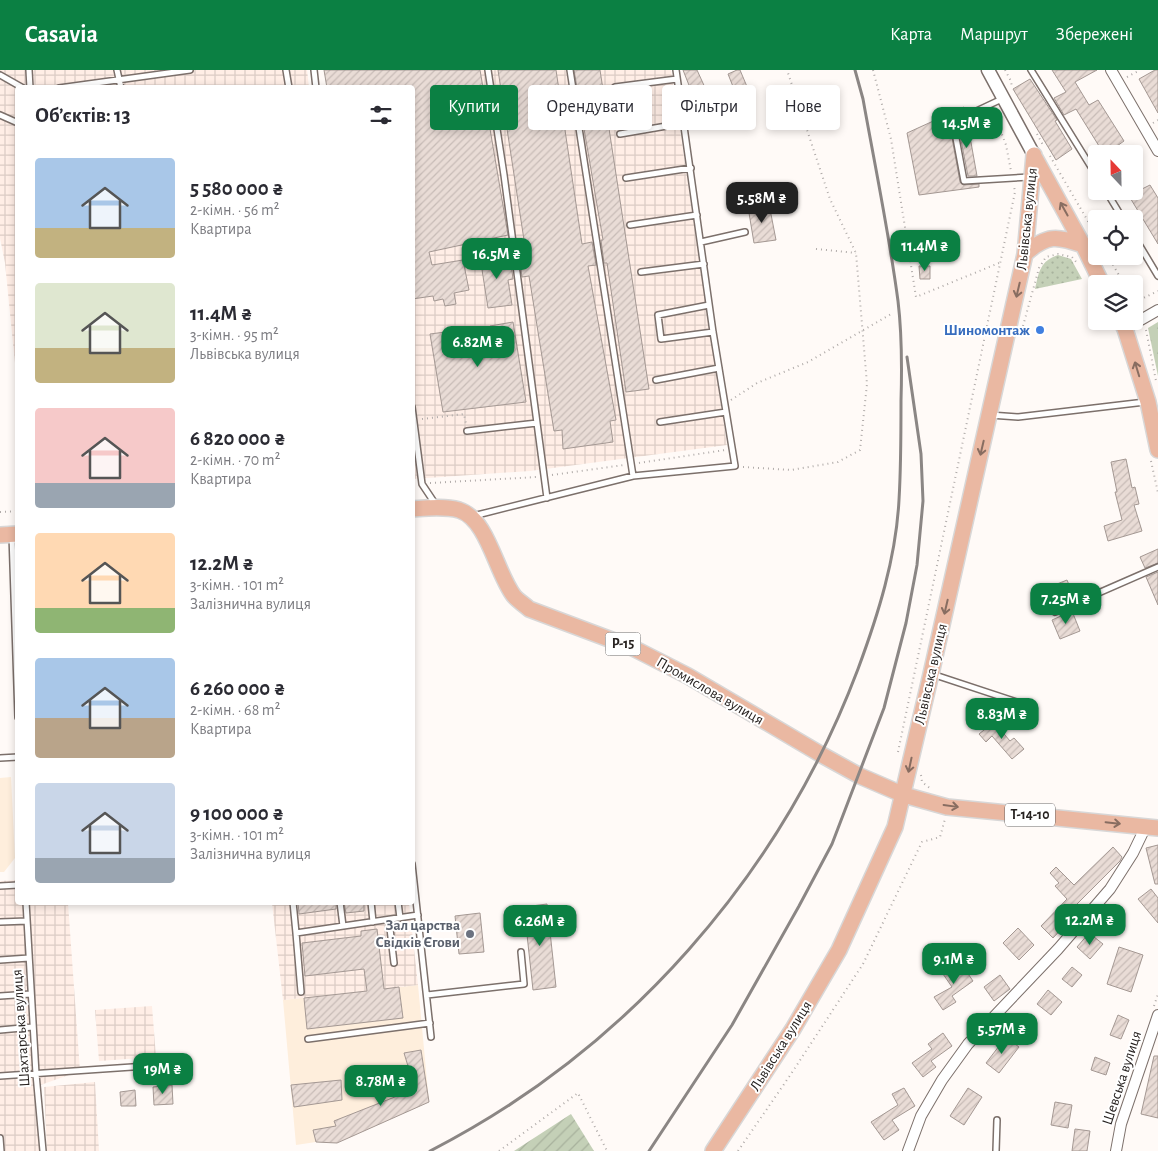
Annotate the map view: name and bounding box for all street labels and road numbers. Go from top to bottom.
street label: Львівська вулиця [1014,167,1040,271]
street label: Львівська вулиця [912,622,950,726]
road number: Р-15 [606,632,640,656]
street label: Промислова вулиця [654,654,766,728]
road number: Т-14-10 [1005,804,1055,826]
street label: Шахтарська вулиця [9,969,33,1087]
street label: Львівська вулиця [747,998,815,1094]
street label: Шевська вулиця [1100,1029,1144,1127]

